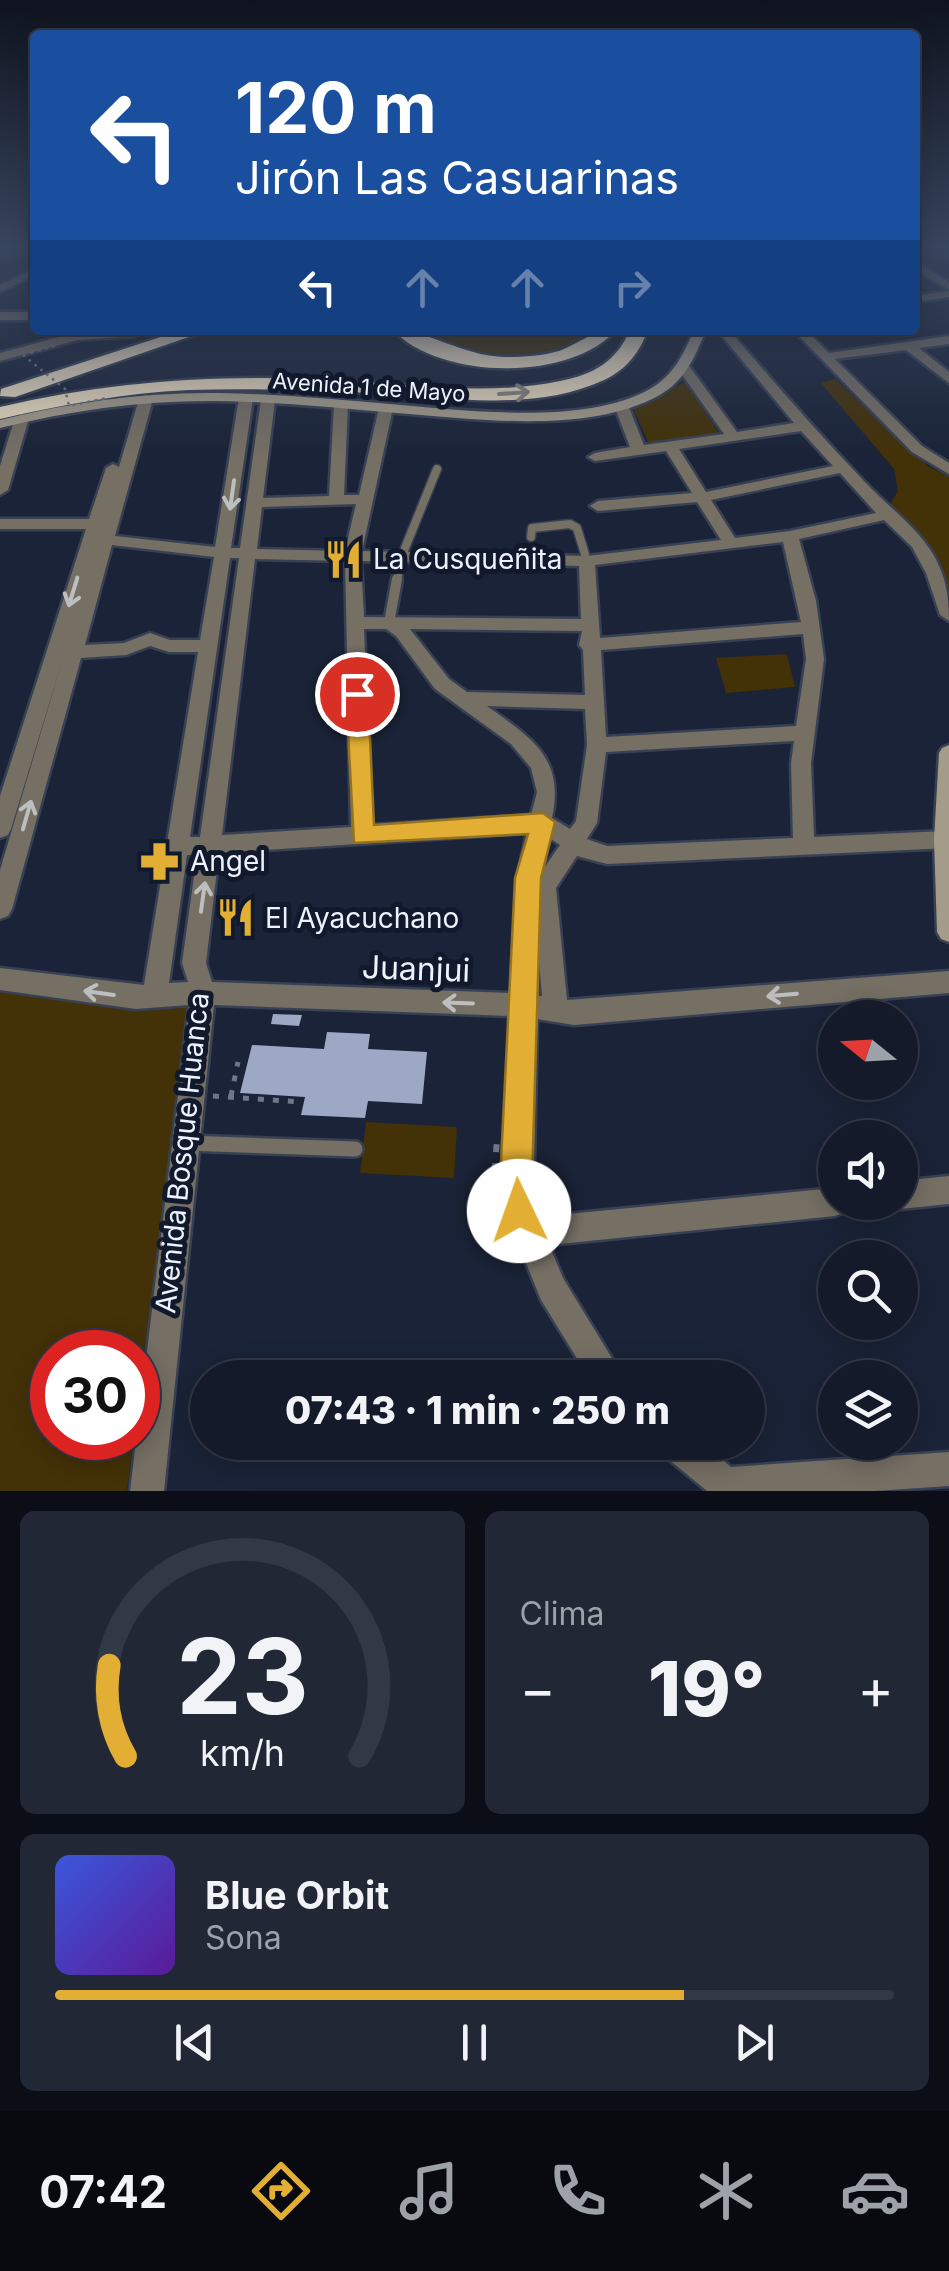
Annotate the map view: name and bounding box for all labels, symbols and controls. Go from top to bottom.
text: 120 m [235,65,437,150]
icon: left [70,70,200,200]
text: Jirón Las Casuarinas [235,150,679,205]
icon: left [290,260,345,315]
icon: ahead [395,260,450,315]
icon: ahead [500,260,555,315]
icon: right [605,260,660,315]
street label: Avenida 1 de Mayo [272,367,466,407]
one-way arrow [497,383,530,402]
one-way arrow [223,478,241,510]
restaurant icon: La Cusqueñita [322,538,364,580]
place label: La Cusqueñita [373,542,563,576]
one-way arrow [63,576,81,607]
pin [315,652,400,737]
icon: arrive [330,667,385,722]
one-way arrow [19,800,38,831]
pharmacy icon: Angel [139,840,181,882]
place label: Angel [190,844,266,878]
one-way arrow [194,882,213,914]
restaurant icon: El Ayacuchano [214,897,256,939]
place label: El Ayacuchano [265,901,459,935]
street label: Juanjui [361,947,471,990]
one-way arrow [83,983,116,1001]
one-way arrow [767,986,799,1005]
street label: Avenida Bosque Huanca [148,991,216,1315]
one-way arrow [443,993,475,1012]
north arrow [818,1000,918,1100]
map controls [818,1000,918,1460]
button: sound [818,1120,918,1220]
position arrow [467,1159,571,1263]
button: search [818,1240,918,1340]
speed limit sign: 30 [30,1330,160,1460]
button: layers [818,1360,918,1460]
text: 07:43 · 1 min · 250 m [285,1387,670,1433]
text: Clima [520,1594,604,1633]
text: 23 [176,1613,309,1739]
text: 19° [648,1643,765,1734]
text: − [520,1656,556,1722]
text: + [858,1656,894,1722]
text: km/h [200,1731,285,1775]
text: Blue Orbit [205,1872,389,1918]
text: Sona [205,1918,282,1957]
icon: previous [167,2015,222,2070]
icon: pause [447,2015,502,2070]
icon: next [727,2015,782,2070]
icon: directions [246,2156,316,2226]
icon: music [394,2156,464,2226]
icon: phone [543,2156,613,2226]
icon: climate [691,2156,761,2226]
icon: car [840,2156,910,2226]
text: 07:42 [39,2164,167,2219]

